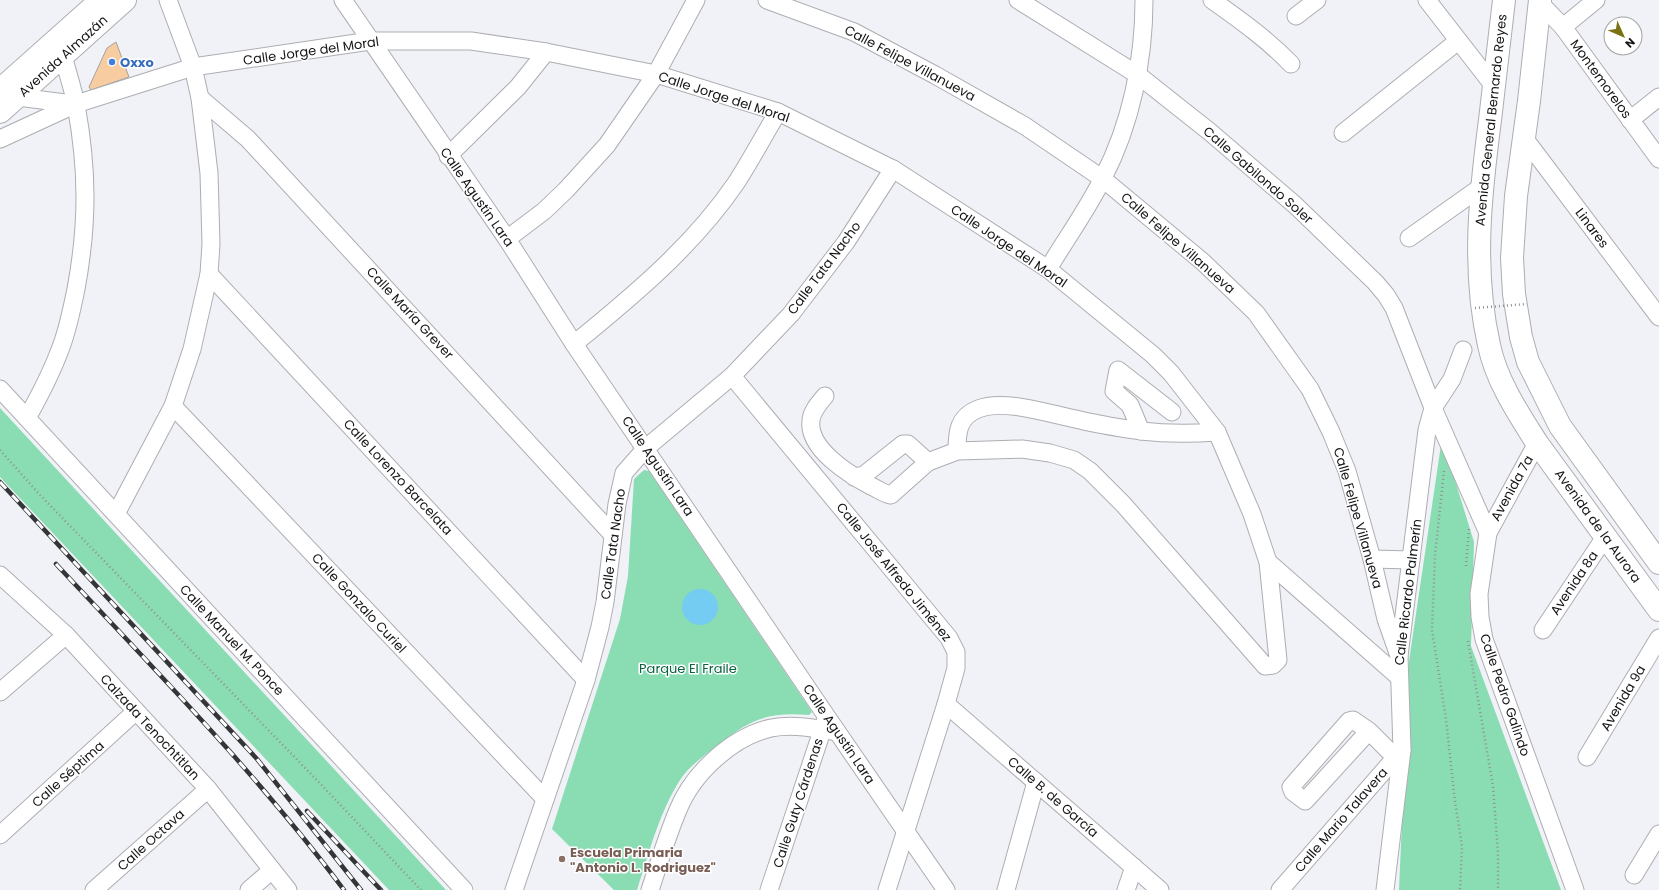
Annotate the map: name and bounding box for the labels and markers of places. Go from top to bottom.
place label: Oxxo [120,53,154,72]
marker: Oxxo [107,57,117,67]
place label: Escuela Primaria "Antonio L. Rodriguez" [570,843,716,877]
marker: Escuela Primaria "Antonio L. Rodriguez" [557,854,567,864]

